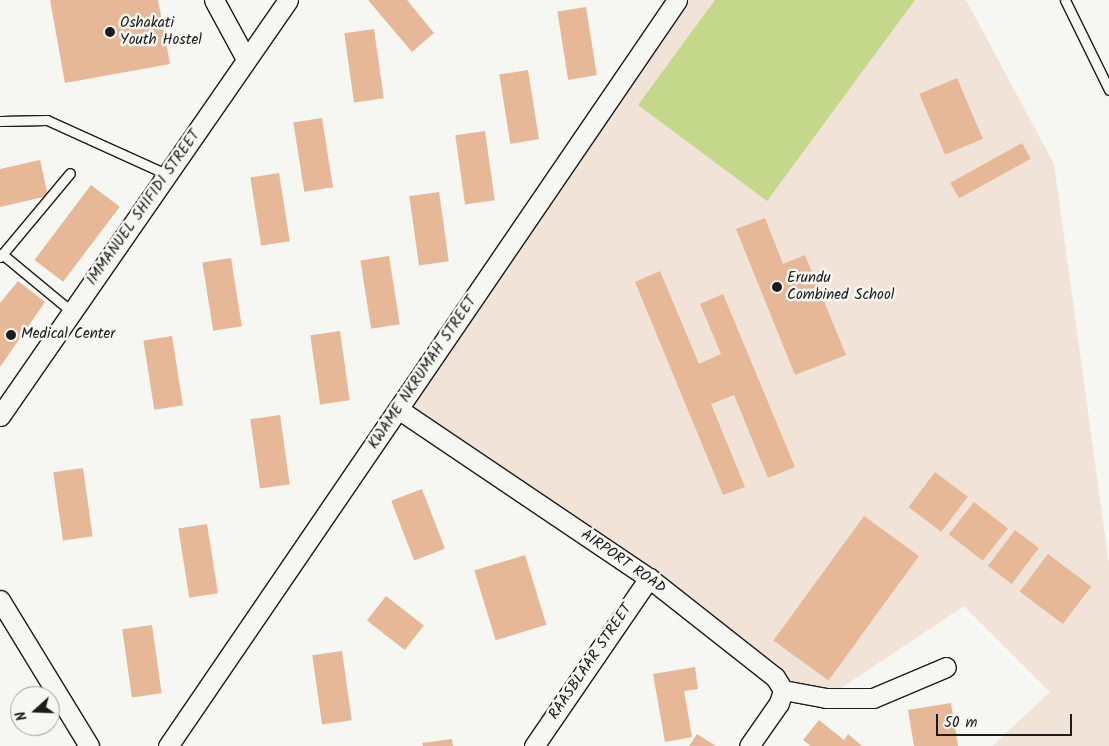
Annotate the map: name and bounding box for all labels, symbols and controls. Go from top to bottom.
place label: Oshakati Youth Hostel [120,14,202,49]
marker: Oshakati Youth Hostel [104,26,116,38]
street label: IMMANUEL SHIFIDI STREET [83,127,205,289]
place label: Erundu Combined School [787,269,894,304]
marker: Erundu Combined School [771,281,783,293]
street label: KWAME NKRUMAH STREET [365,293,481,453]
place label: Medical Center [21,326,115,344]
marker: Medical Center [5,329,17,341]
street label: AIRPORT ROAD [577,526,669,598]
street label: RAASBLAAR STREET [545,601,637,723]
north arrow [10,686,60,736]
scale bar [939,704,1075,736]
text: N [10,708,34,724]
text: 50 m [944,711,978,735]

